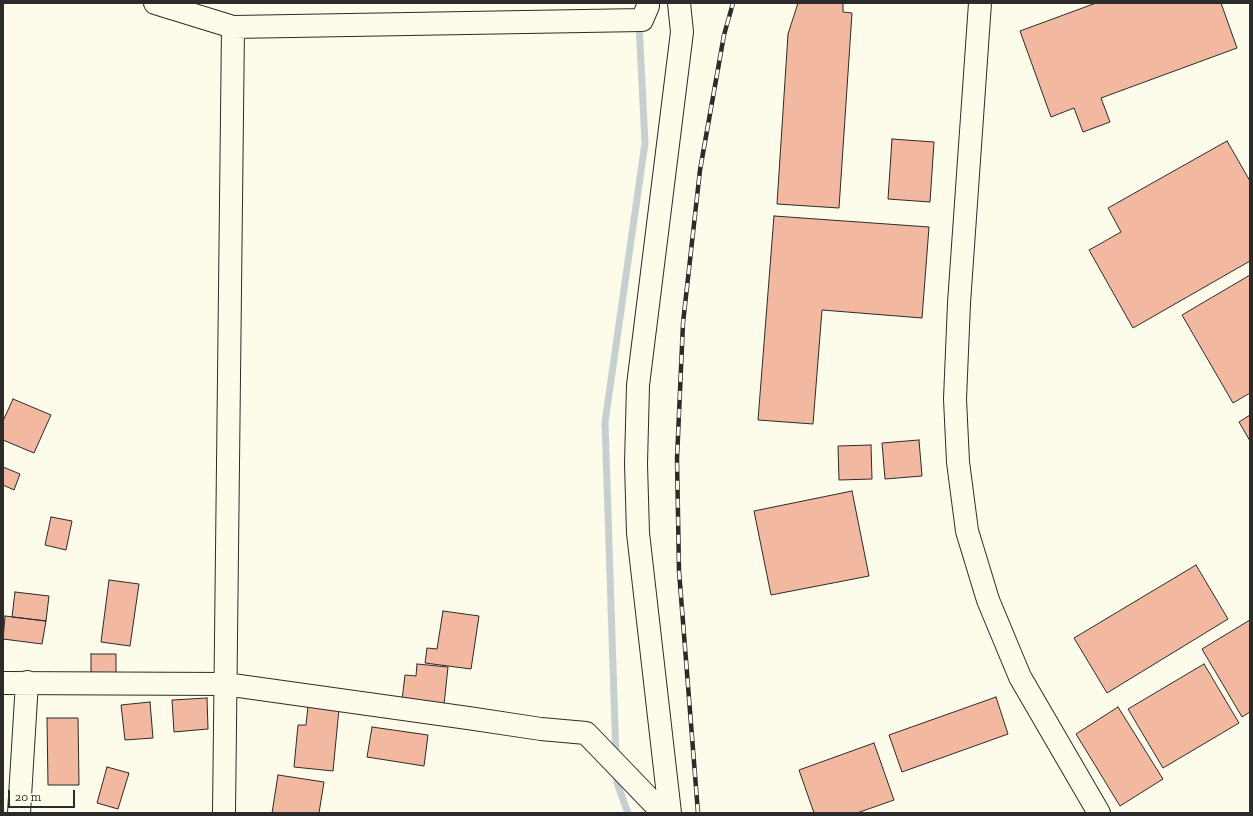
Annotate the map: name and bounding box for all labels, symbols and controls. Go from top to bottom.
scale bar [10,782,77,808]
text: 20 m [15,790,41,804]

